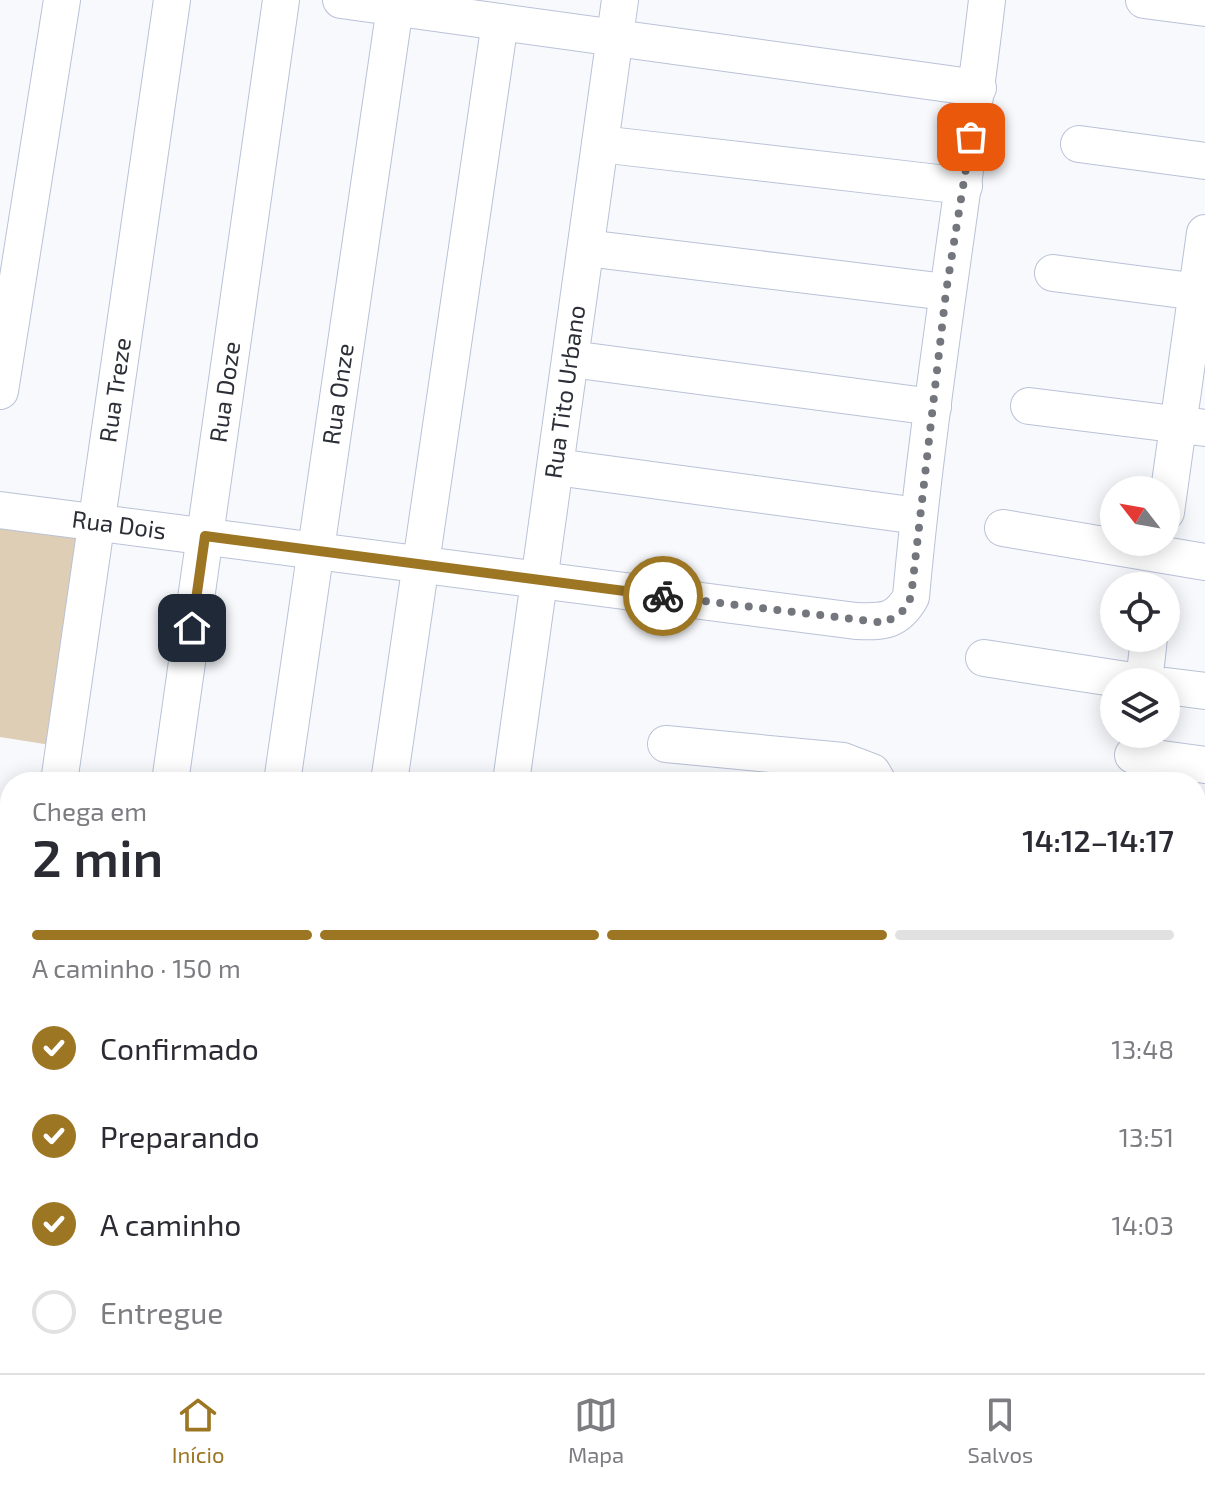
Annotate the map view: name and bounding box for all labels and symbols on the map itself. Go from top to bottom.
pin [937,103,1005,171]
street label: Rua Tito Urbano [537,303,590,480]
street label: Rua Treze [92,336,136,444]
street label: Rua Doze [202,339,245,444]
street label: Rua Onze [315,341,359,447]
north arrow [1100,476,1180,556]
street label: Rua Dois [70,503,168,544]
courier [623,556,703,636]
pin [158,594,226,662]

